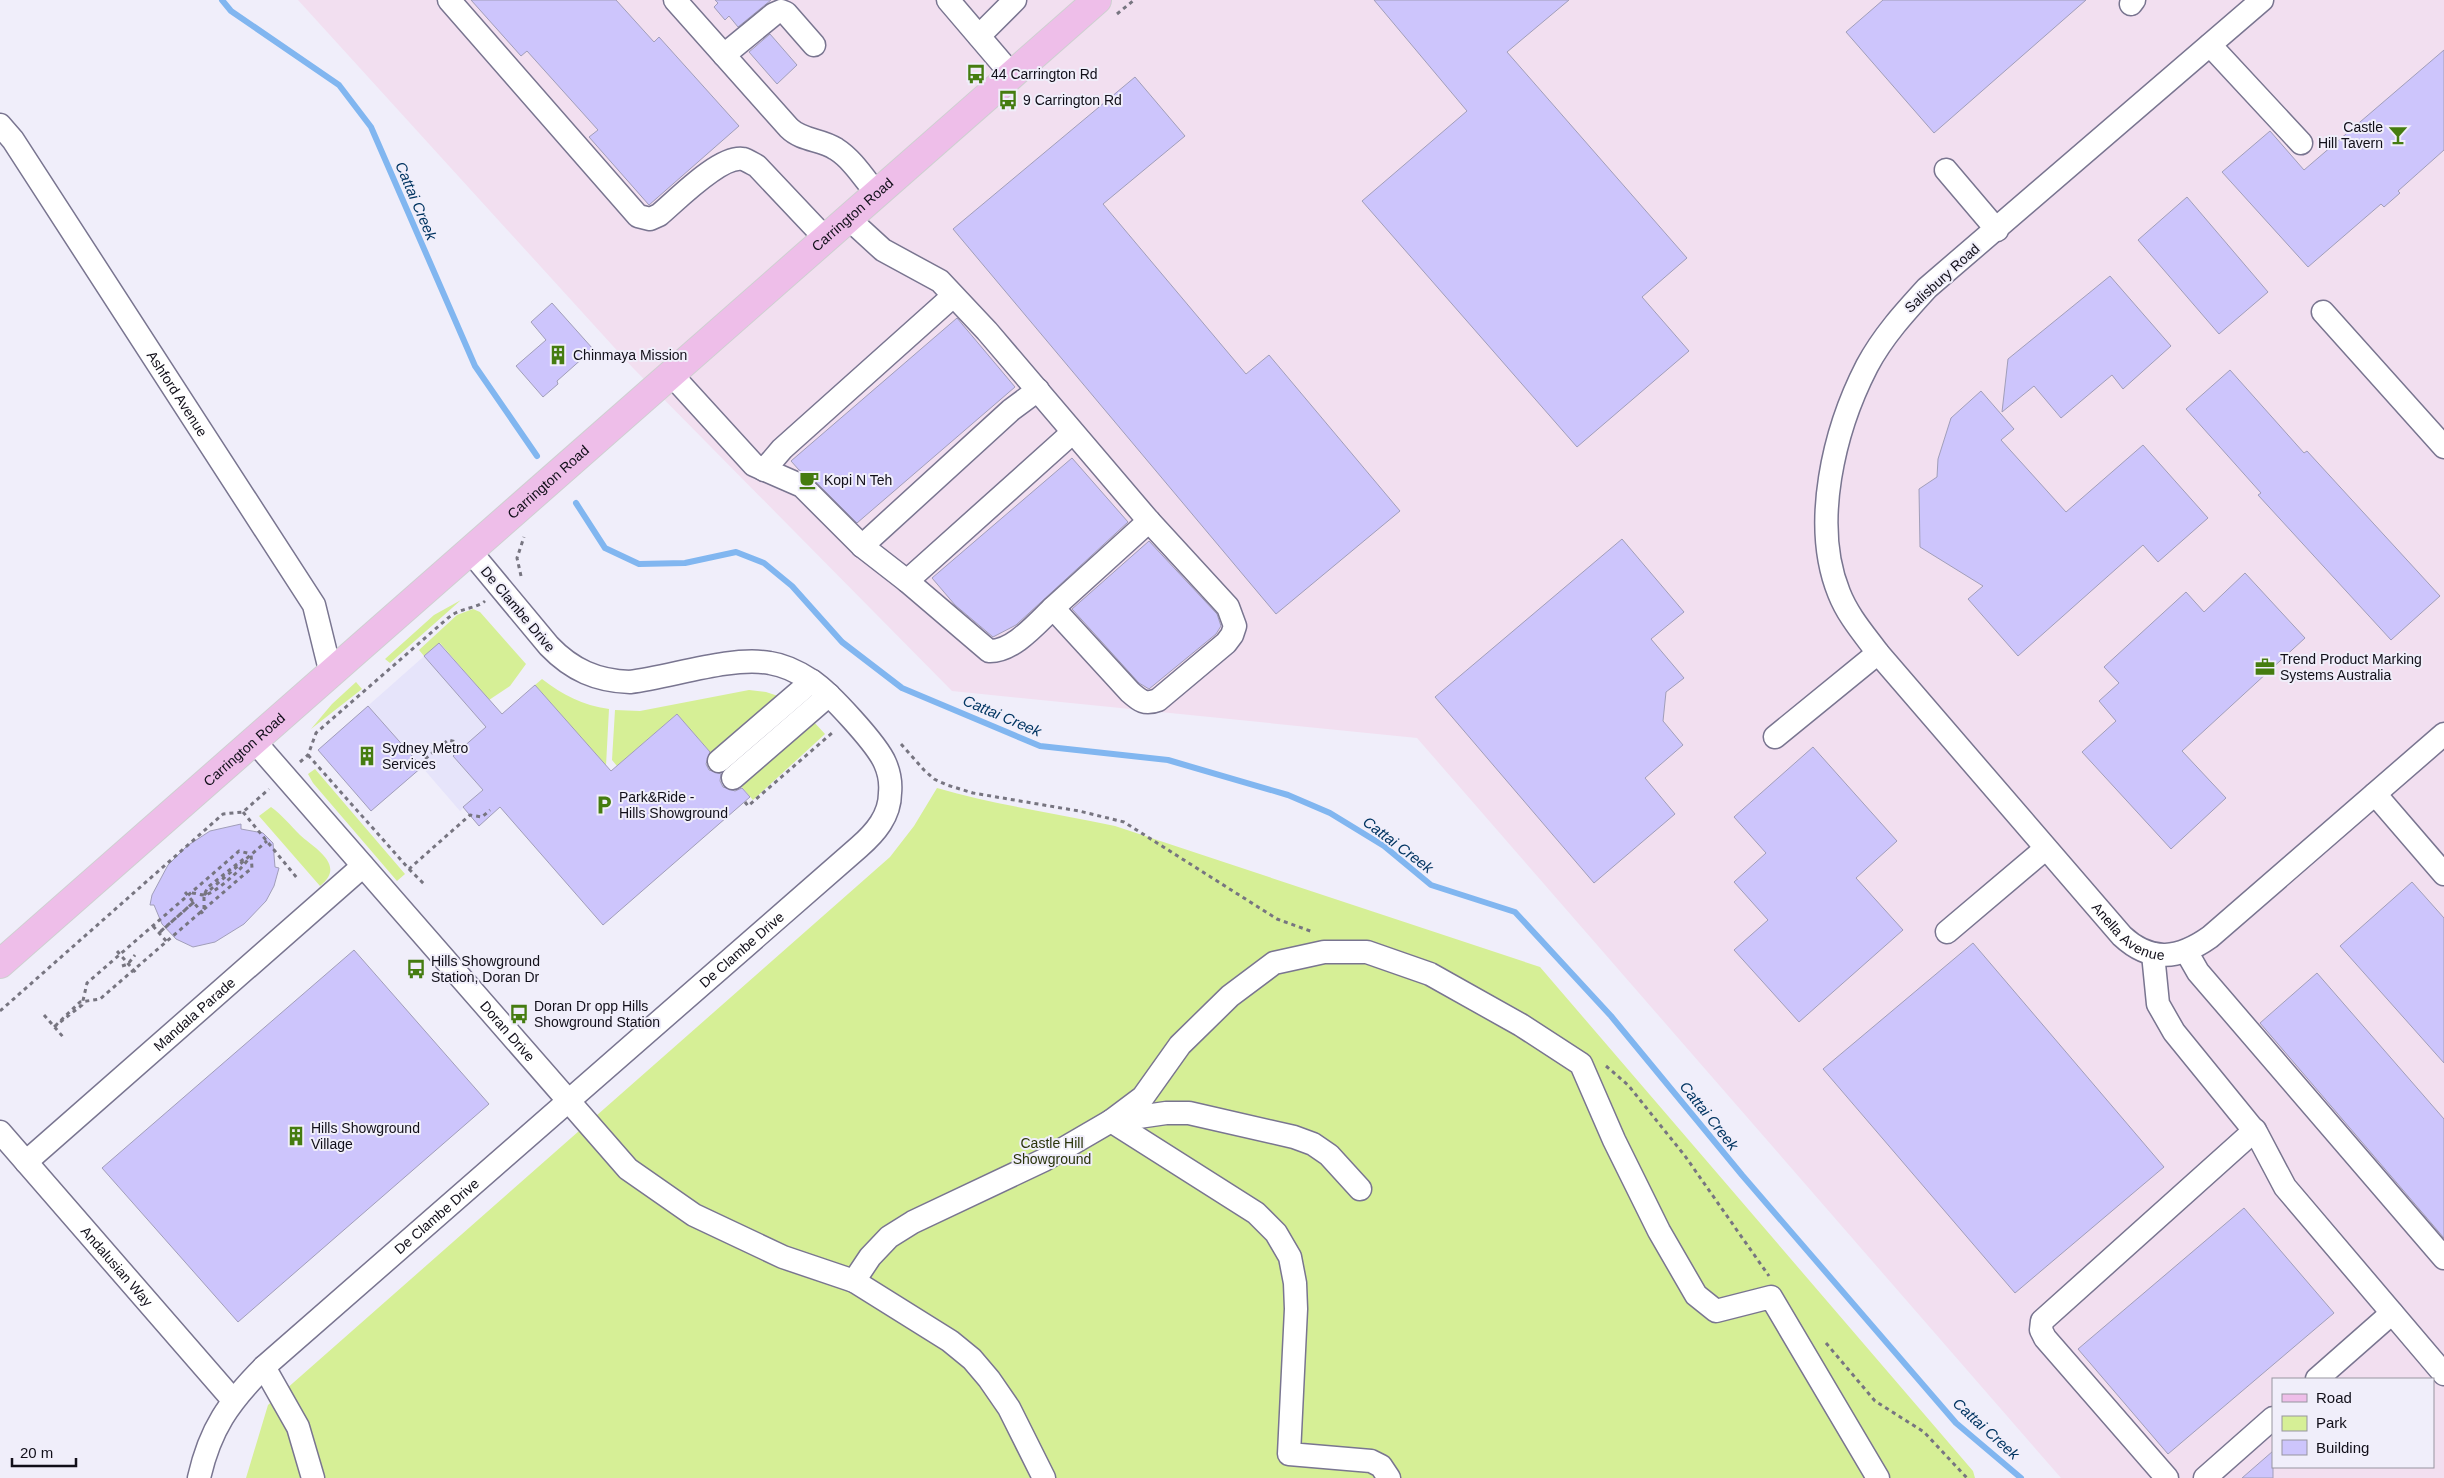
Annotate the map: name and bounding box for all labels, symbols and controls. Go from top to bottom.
bus stop icon: 44 Carrington Rd [965,63,987,85]
place label: 44 Carrington Rd [991,66,1098,82]
bus stop icon: 9 Carrington Rd [997,89,1019,111]
place label: 9 Carrington Rd [1023,92,1122,108]
place label: Castle Hill Tavern [2318,119,2383,151]
bar icon: Castle Hill Tavern [2387,124,2409,146]
water label: Cattai Creek [392,159,441,244]
street label: Carrington Road [808,174,896,254]
street label: Salisbury Road [1901,240,1983,316]
building icon: Chinmaya Mission [547,344,569,366]
place label: Chinmaya Mission [573,347,687,363]
street label: Ashford Avenue [144,348,211,440]
street label: Carrington Road [504,442,592,522]
cafe icon: Kopi N Teh [798,469,820,491]
place label: Kopi N Teh [824,472,892,488]
street label: De Clambe Drive [478,563,559,655]
place label: Trend Product Marking Systems Australia [2280,651,2422,683]
office icon: Trend Product Marking Systems Australia [2254,656,2276,678]
water label: Cattai Creek [961,691,1045,740]
street label: Carrington Road [200,710,288,789]
place label: Sydney Metro Services [382,740,469,772]
building icon: Sydney Metro Services [356,745,378,767]
place label: Park&Ride - Hills Showground [619,789,728,821]
parking icon: Park&Ride - Hills Showground [593,794,615,816]
water label: Cattai Creek [1360,813,1438,877]
street label: Anella Avenue [2089,899,2165,963]
street label: De Clambe Drive [696,908,787,991]
place label: Hills Showground Station, Doran Dr [431,953,540,985]
bus stop icon: Hills Showground Station, Doran Dr [405,958,427,980]
street label: Mandala Parade [150,974,238,1054]
street label: Doran Drive [477,998,538,1065]
place label: Doran Dr opp Hills Showground Station [534,998,660,1030]
bus stop icon: Doran Dr opp Hills Showground Station [508,1003,530,1025]
water label: Cattai Creek [1677,1078,1743,1155]
place label: Hills Showground Village [311,1120,420,1152]
building icon: Hills Showground Village [285,1125,307,1147]
park label: Castle Hill Showground [1013,1135,1091,1167]
street label: De Clambe Drive [391,1175,482,1257]
street label: Andalusian Way [78,1223,156,1310]
legend [2272,1378,2434,1468]
text: Road [2316,1389,2352,1406]
water label: Cattai Creek [1950,1394,2024,1464]
text: Park [2316,1414,2347,1431]
scale bar [12,1436,76,1468]
text: Building [2316,1439,2369,1456]
text: 20 m [20,1444,53,1461]

